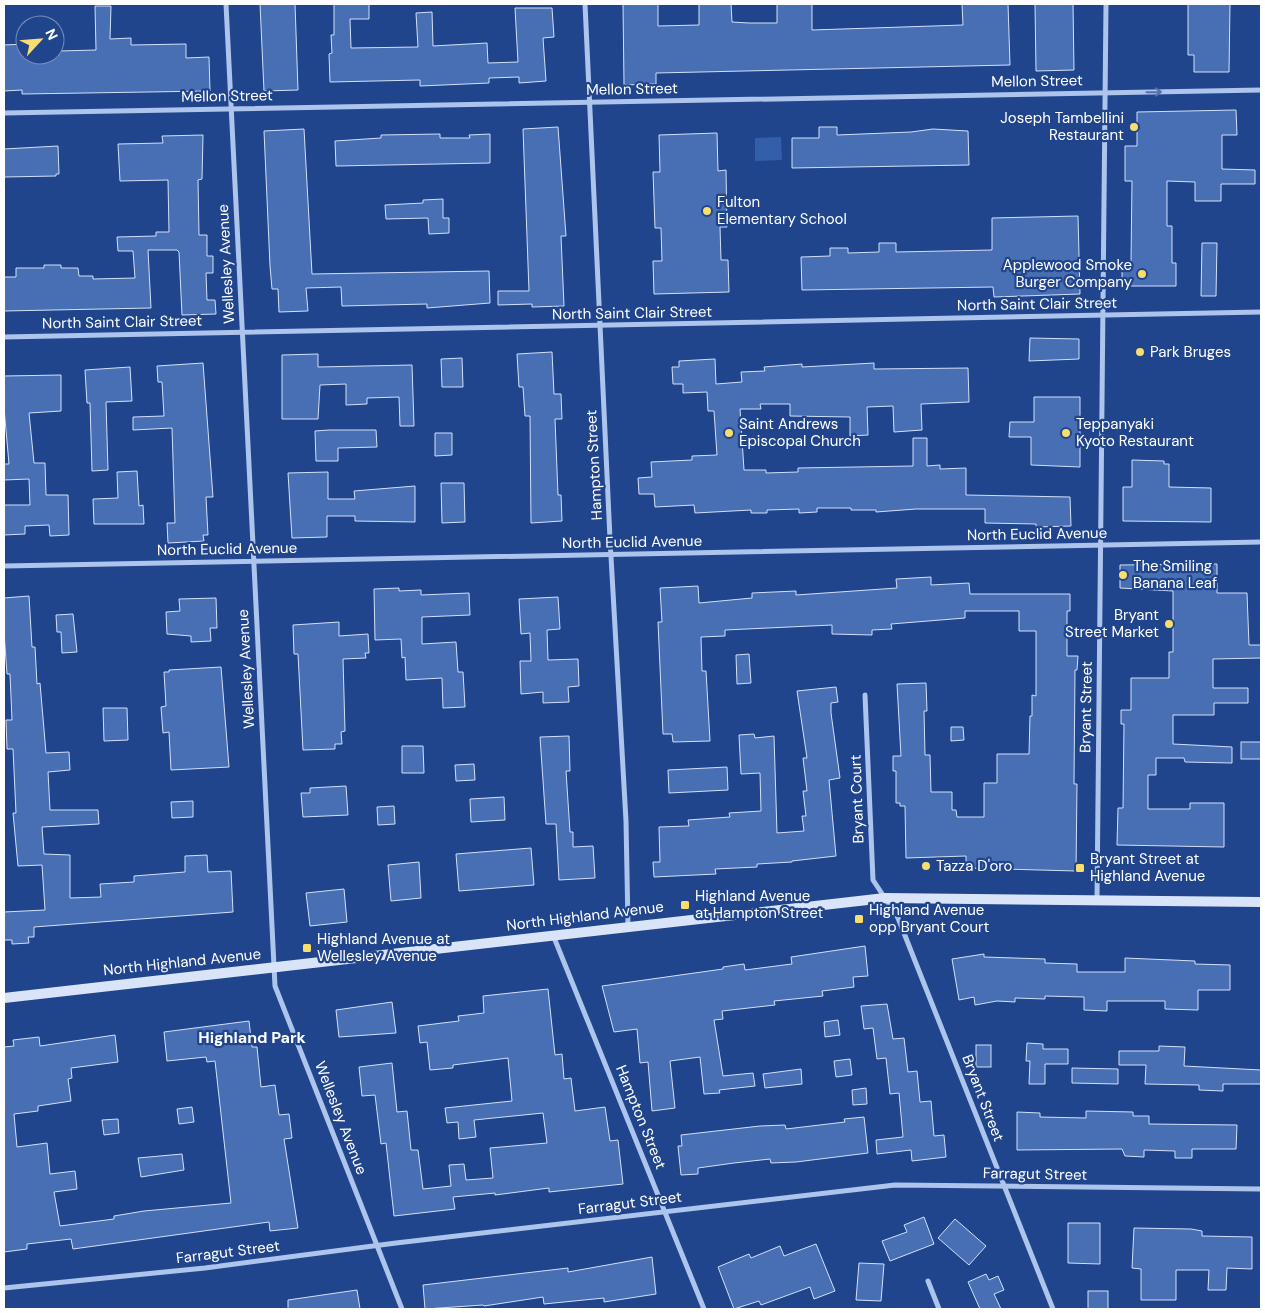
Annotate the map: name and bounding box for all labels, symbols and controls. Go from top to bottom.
north arrow [15,15,65,65]
text: N [41,26,62,43]
street label: Mellon Street [991,70,1083,92]
street label: Mellon Street [586,78,678,100]
street label: Mellon Street [181,85,273,107]
one-way arrow [1146,87,1162,97]
place label: Joseph Tambellini Restaurant [1000,108,1124,145]
marker: Joseph Tambellini Restaurant [1128,121,1140,133]
place label: Fulton Elementary School [717,192,847,229]
street label: Wellesley Avenue [213,204,239,324]
marker: Fulton Elementary School [701,205,713,217]
place label: Applewood Smoke Burger Company [1003,255,1133,292]
marker: Applewood Smoke Burger Company [1136,268,1148,280]
street label: North Saint Clair Street [957,293,1117,315]
street label: North Saint Clair Street [552,302,712,324]
street label: North Saint Clair Street [42,311,202,333]
place label: Park Bruges [1150,342,1231,362]
marker: Park Bruges [1134,346,1146,358]
street label: Hampton Street [581,409,607,521]
place label: Saint Andrews Episcopal Church [739,414,861,451]
place label: Teppanyaki Kyoto Restaurant [1076,414,1194,451]
marker: Saint Andrews Episcopal Church [723,427,735,439]
marker: Teppanyaki Kyoto Restaurant [1060,427,1072,439]
street label: North Euclid Avenue [967,523,1107,545]
street label: North Euclid Avenue [562,531,702,553]
street label: North Euclid Avenue [157,538,297,560]
place label: The Smiling Banana Leaf [1133,556,1217,593]
marker: The Smiling Banana Leaf [1117,569,1129,581]
place label: Bryant Street Market [1065,605,1159,642]
street label: Wellesley Avenue [233,609,259,729]
marker: Bryant Street Market [1163,618,1175,630]
street label: Bryant Street [1075,661,1097,753]
street label: Bryant Court [845,754,869,844]
place label: Bryant Street at Highland Avenue [1090,849,1205,886]
place label: Tazza D'oro [936,856,1013,876]
marker: Tazza D'oro [920,860,932,872]
marker: Bryant Street at Highland Avenue [1074,862,1086,874]
place label: Highland Avenue at Hampton Street [695,886,823,923]
street label: North Highland Avenue [505,896,665,936]
marker: Highland Avenue at Hampton Street [679,899,691,911]
place label: Highland Avenue opp Bryant Court [869,900,990,937]
marker: Highland Avenue opp Bryant Court [853,913,865,925]
place label: Highland Avenue at Wellesley Avenue [317,929,450,966]
marker: Highland Avenue at Wellesley Avenue [301,942,313,954]
street label: North Highland Avenue [102,944,262,980]
district label: Highland Park [198,1027,306,1048]
street label: Bryant Street [957,1052,1009,1144]
street label: Wellesley Avenue [310,1058,372,1178]
street label: Hampton Street [611,1062,671,1172]
street label: Farragut Street [983,1163,1087,1185]
street label: Farragut Street [577,1187,683,1219]
street label: Farragut Street [175,1236,281,1268]

